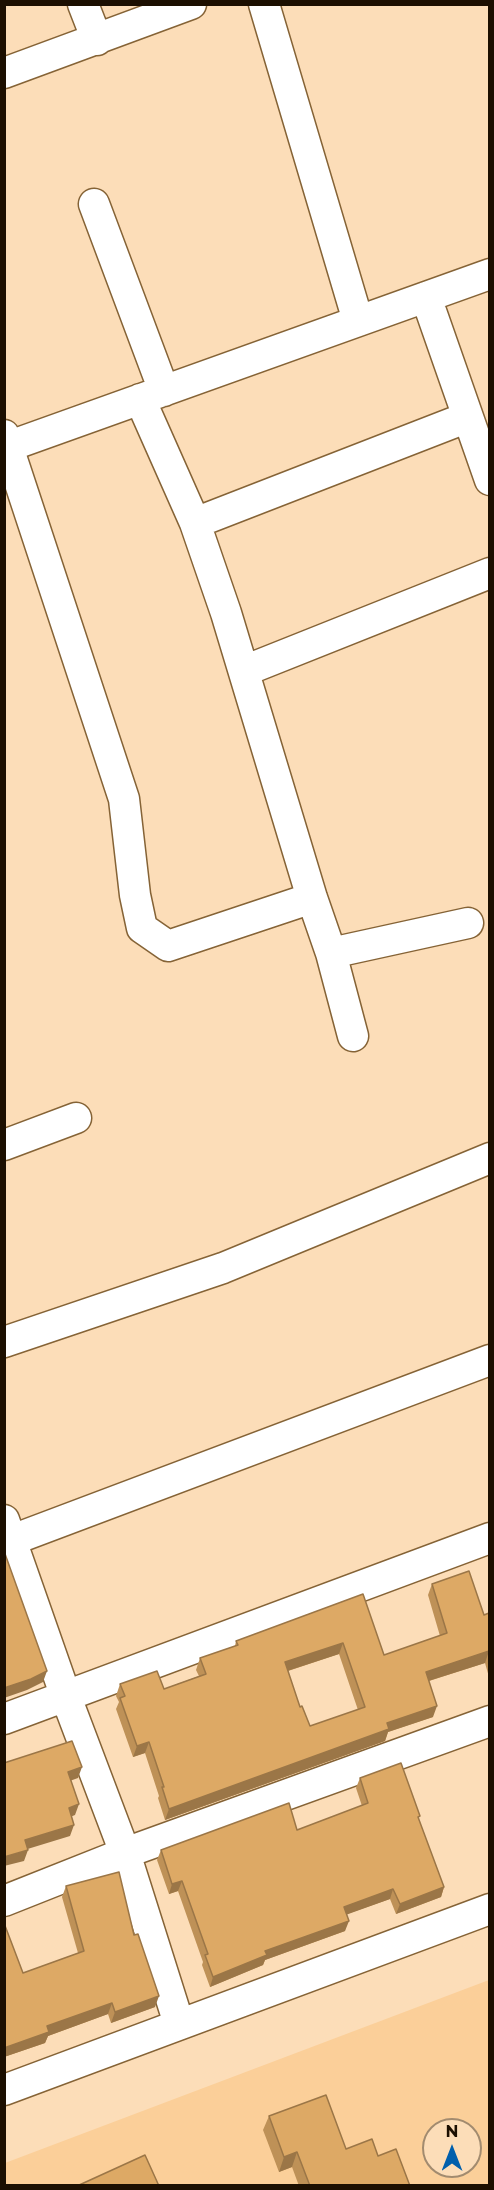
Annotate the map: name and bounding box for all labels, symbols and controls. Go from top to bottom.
north arrow [422,2118,482,2178]
text: N [446,2122,458,2141]

